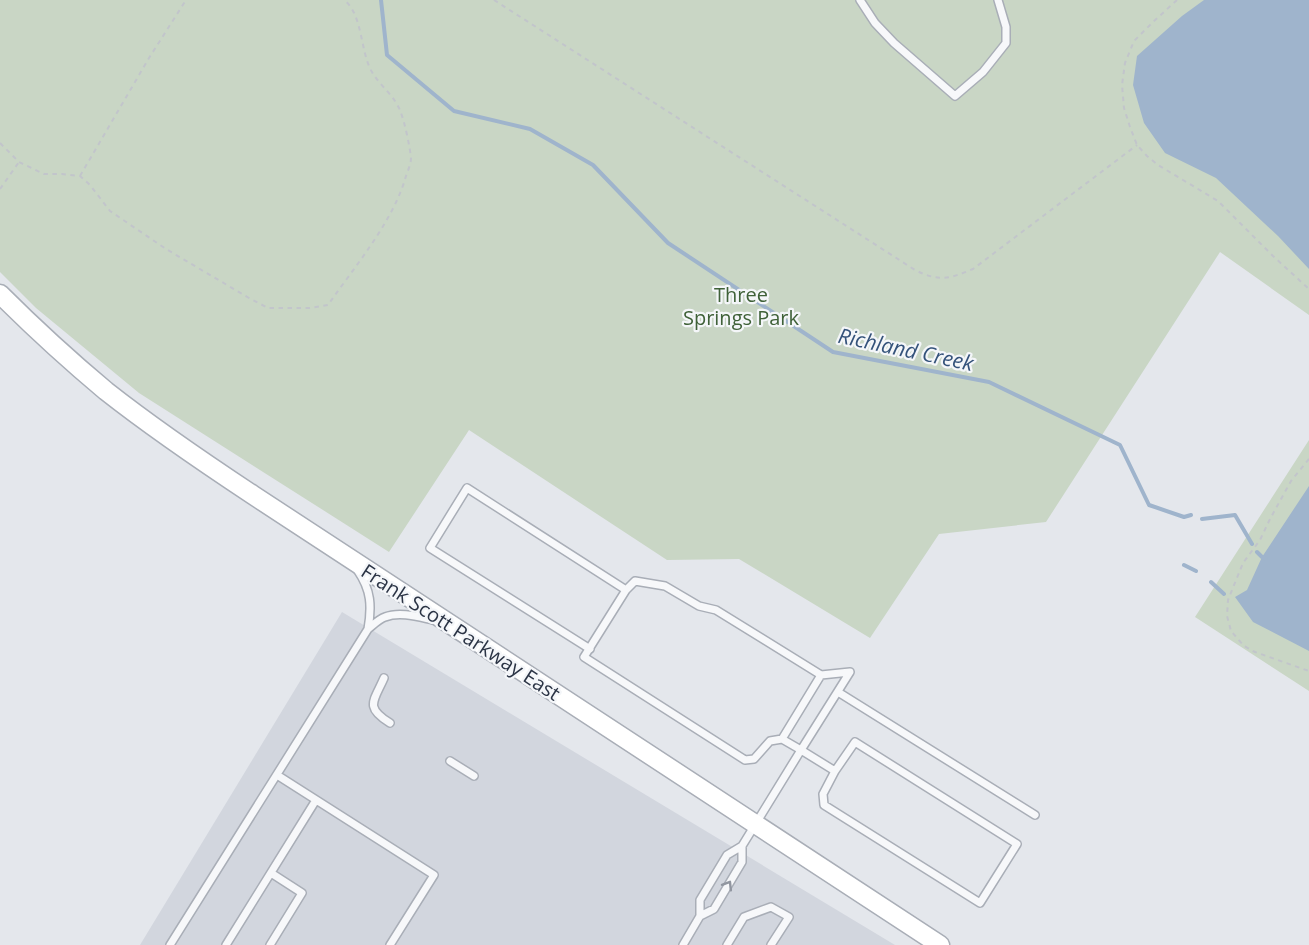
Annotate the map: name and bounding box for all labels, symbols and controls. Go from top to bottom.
park label: Three Springs Park [683,281,800,331]
water label: Richland Creek [836,321,977,377]
street label: Frank Scott Parkway East [356,557,566,707]
one-way arrow [721,881,733,891]

